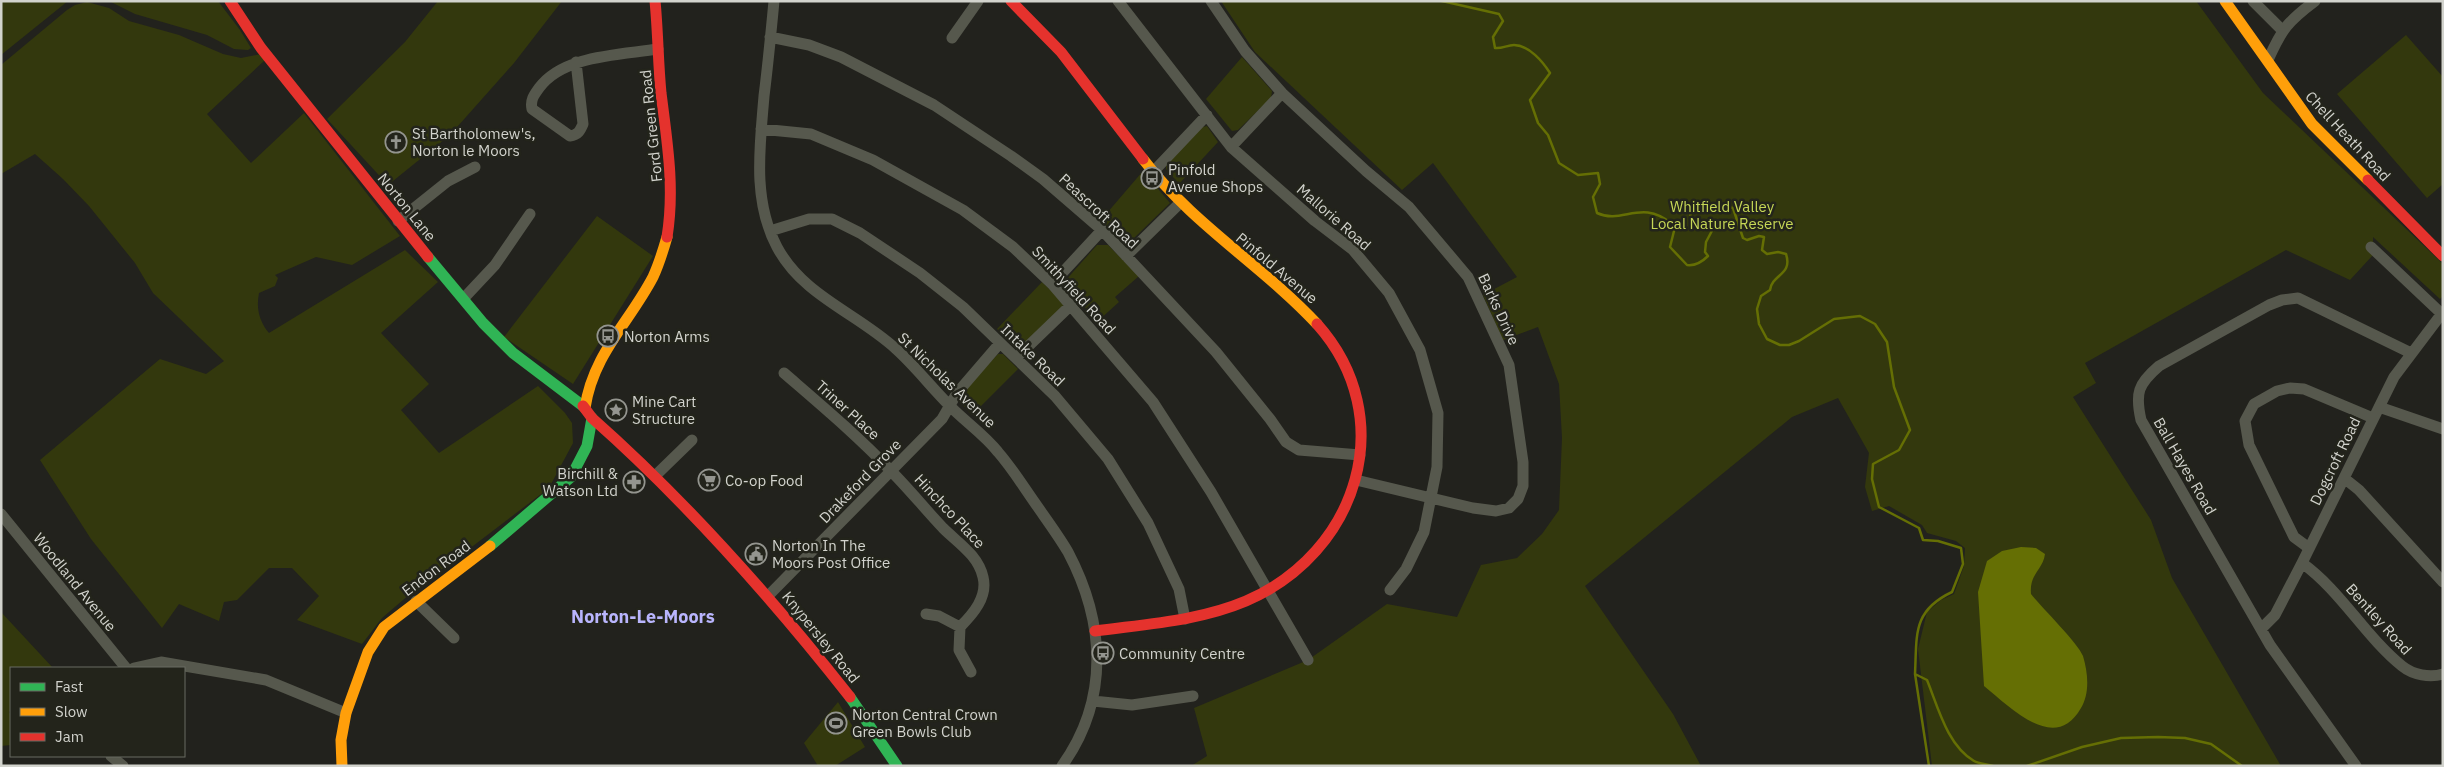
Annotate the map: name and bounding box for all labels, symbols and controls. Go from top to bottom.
street label: Ford Green Road [636,69,666,183]
street label: Chell Heath Road [2301,87,2395,185]
place label: St Bartholomew's, Norton le Moors [412,124,536,160]
church icon: St Bartholomew's, Norton le Moors [384,130,408,154]
place label: Pinfold Avenue Shops [1168,160,1263,196]
bus stop icon: Pinfold Avenue Shops [1140,166,1164,190]
street label: Norton Lane [374,169,440,245]
street label: Peascroft Road [1055,169,1143,253]
street label: Mallorie Road [1293,180,1375,254]
park label: Whitfield Valley Local Nature Reserve [1651,197,1793,233]
street label: Pinfold Avenue [1232,228,1322,308]
street label: Smithyfield Road [1028,242,1120,338]
street label: Barks Drive [1474,270,1524,348]
street label: Intake Road [997,320,1069,390]
bus stop icon: Norton Arms [596,324,620,348]
place label: Norton Arms [624,327,710,346]
street label: St Nicholas Avenue [894,328,1000,432]
street label: Triner Place [812,376,884,444]
place label: Mine Cart Structure [632,392,696,428]
place icon: Mine Cart Structure [604,398,628,422]
street label: Ball Hayes Road [2150,414,2220,518]
street label: Dogcroft Road [2305,414,2365,508]
street label: Drakeford Grove [815,435,905,527]
place label: Birchill & Watson Ltd [542,464,619,500]
supermarket icon: Co-op Food [697,468,721,492]
pharmacy icon: Birchill & Watson Ltd [622,470,646,494]
street label: Hinchco Place [911,470,989,552]
place label: Co-op Food [725,471,803,490]
street label: Woodland Avenue [29,529,121,635]
street label: Endon Road [398,536,474,600]
place label: Norton In The Moors Post Office [772,536,890,572]
public building icon: Norton In The Moors Post Office [744,542,768,566]
street label: Bentley Road [2342,579,2416,659]
street label: Knypersley Road [778,587,864,687]
district label: Norton-Le-Moors [571,605,715,628]
bus stop icon: Community Centre [1091,641,1115,665]
place label: Community Centre [1119,644,1245,663]
legend [10,667,185,757]
text: Fast [55,677,83,696]
text: Slow [55,702,88,721]
place label: Norton Central Crown Green Bowls Club [852,705,998,741]
sports icon: Norton Central Crown Green Bowls Club [824,711,848,735]
text: Jam [55,727,84,746]

